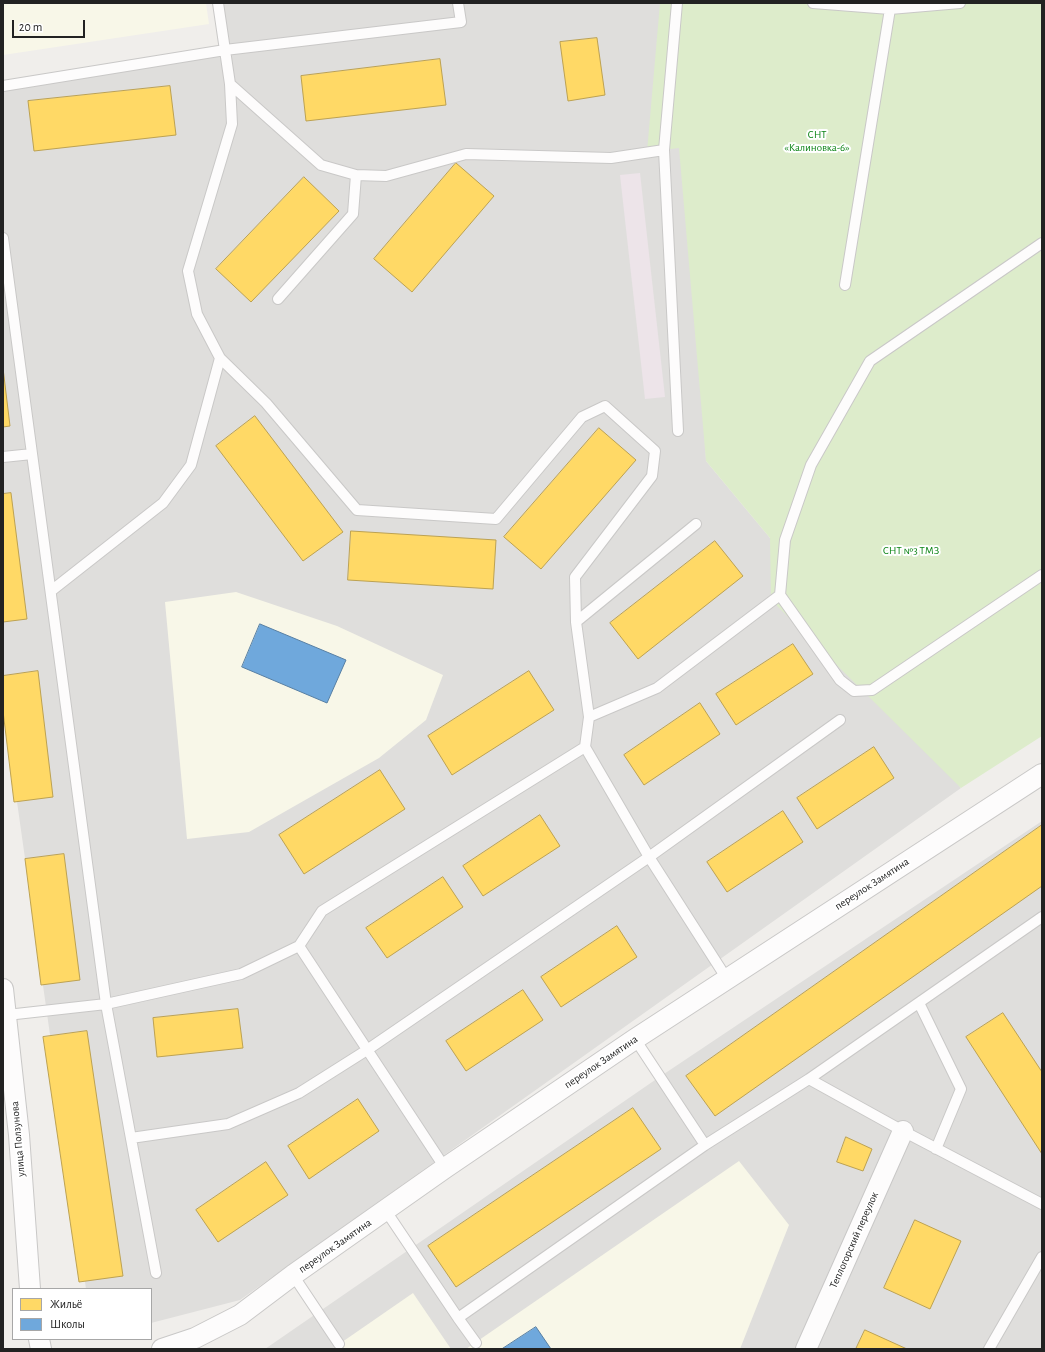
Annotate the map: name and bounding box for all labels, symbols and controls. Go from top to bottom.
scale bar [14,12,87,38]
text: 20 m [19,21,42,33]
park label: СНТ «Калиновка-6» [784,128,850,154]
park label: СНТ №3 ТМЗ [883,544,939,558]
street label: переулок Замятина [832,855,912,913]
street label: переулок Замятина [562,1033,640,1091]
street label: улица Ползунова [8,1101,28,1177]
street label: Теплогорский переулок [827,1190,881,1290]
street label: переулок Замятина [296,1216,374,1276]
legend [12,1288,152,1340]
text: Жильё [50,1298,82,1310]
text: Школы [50,1318,85,1330]

